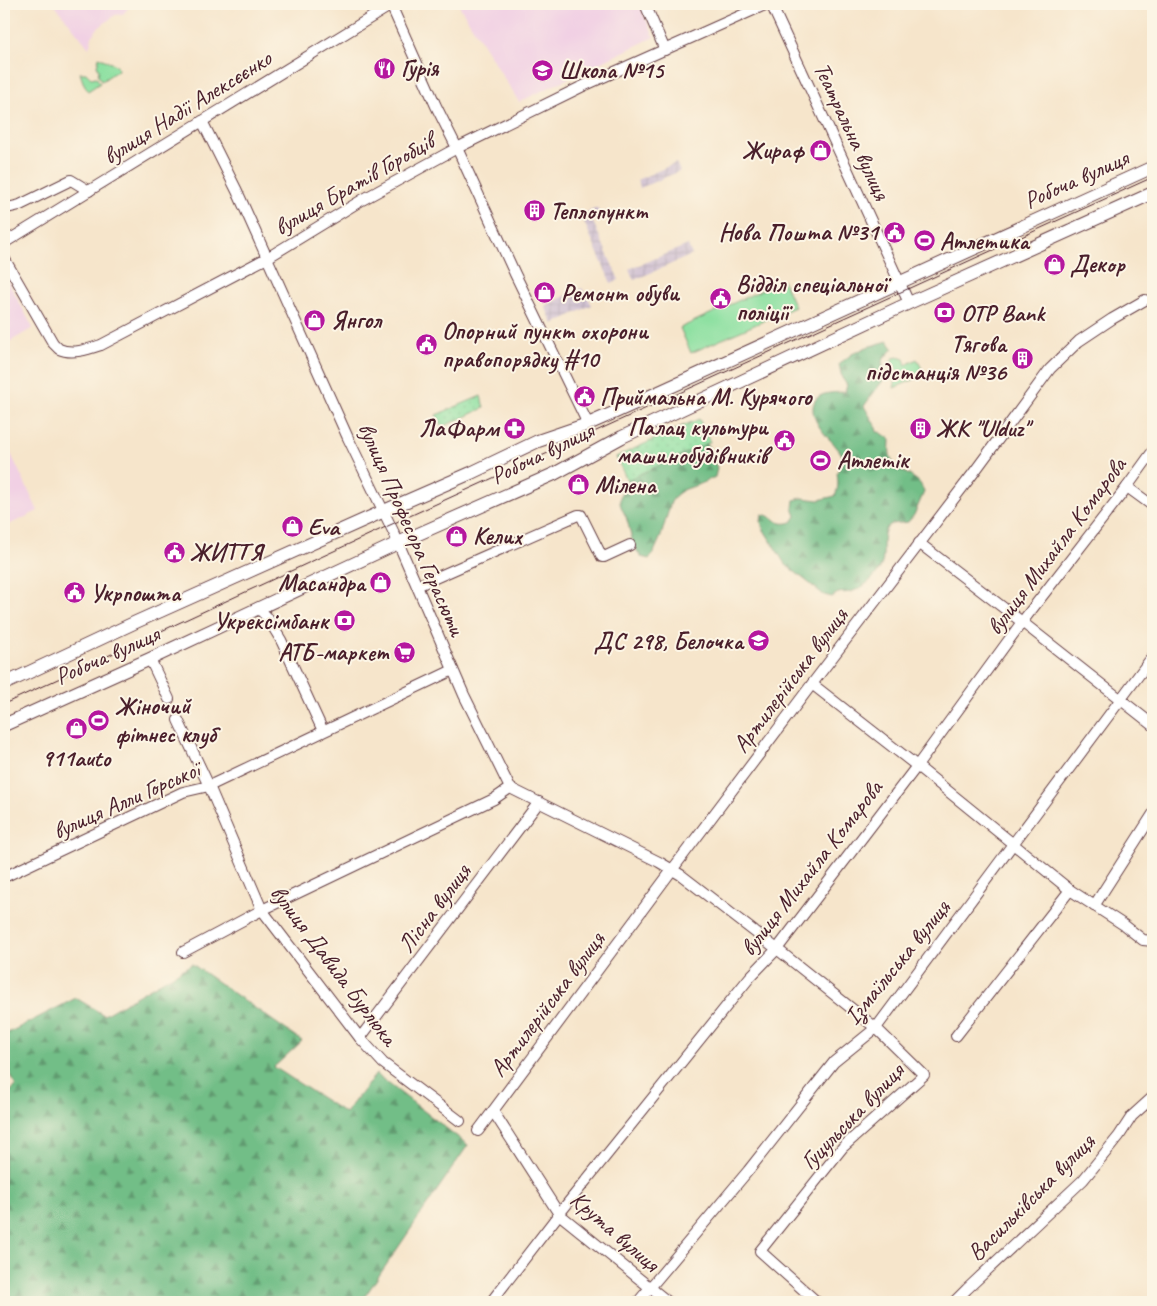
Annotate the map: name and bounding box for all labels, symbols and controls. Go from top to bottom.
street label: вулиця Надії Алексєєнко [97,42,278,171]
place label: Гурія [401,53,440,83]
place label: Школа №15 [559,55,666,85]
restaurant icon: Гурія [373,56,397,80]
street label: Театральна вулиця [807,57,898,206]
school or university icon: Школа №15 [531,58,555,82]
street label: вулиця Братів Горобців [269,123,444,242]
place label: Жираф [742,135,806,165]
shop icon: Жираф [808,138,832,162]
street label: Робоча вулиця [1019,142,1135,215]
place label: Теплопункт [550,196,648,226]
building icon: Теплопункт [522,199,546,223]
place label: Нова Пошта №31 [719,217,881,247]
public building icon: Нова Пошта №31 [882,220,906,244]
place label: Атлетика [940,226,1031,256]
sports icon: Атлетика [912,229,936,253]
place label: Декор [1070,249,1127,279]
shop icon: Декор [1042,252,1066,276]
place label: Відділ спеціальної поліції [736,269,892,327]
place label: Ремонт обуви [561,278,681,308]
shop icon: Ремонт обуви [533,281,557,305]
public building icon: Відділ спеціальної поліції [708,286,732,310]
place label: OTP Bank [961,298,1046,328]
bank icon: OTP Bank [933,301,957,325]
place label: Янгол [331,305,383,335]
shop icon: Янгол [303,308,327,332]
place label: Опорний пункт охорони правопорядку #10 [442,316,649,374]
place label: Тягова пiдстанцiя №36 [865,329,1008,387]
public building icon: Опорний пункт охорони правопорядку #10 [414,333,438,357]
building icon: Тягова пiдстанцiя №36 [1010,346,1034,370]
place label: Приймальна М. Курячого [600,382,814,412]
public building icon: Приймальна М. Курячого [572,385,596,409]
place label: Палац культури машинобудівників [617,412,773,470]
place label: ЛаФарм [419,413,501,443]
place label: ЖК "Ulduz" [936,413,1034,443]
street label: Робоча вулиця [485,414,600,491]
pharmacy icon: ЛаФарм [503,416,527,440]
building icon: ЖК "Ulduz" [908,416,932,440]
street label: вулиця Професора Герасюти [351,418,473,642]
public building icon: Палац культури машинобудівників [772,429,796,453]
place label: Атлетік [837,445,911,475]
sports icon: Атлетік [809,448,833,472]
street label: вулиця Михайла Комарова [979,450,1133,641]
place label: Мілена [595,470,657,500]
shop icon: Мілена [567,473,591,497]
place label: Eva [308,512,341,542]
shop icon: Eva [280,515,304,539]
place label: Келих [473,521,524,551]
shop icon: Келих [445,524,469,548]
place label: ЖИТТЯ [190,537,265,567]
public building icon: ЖИТТЯ [162,540,186,564]
place label: Масандра [278,568,367,598]
shop icon: Масандра [369,571,393,595]
place label: Укрпошта [90,578,182,608]
public building icon: Укрпошта [62,581,86,605]
street label: Артилерійська вулиця [726,600,855,758]
place label: Укрексімбанк [213,606,330,636]
bank icon: Укрексімбанк [332,609,356,633]
street label: Робоча вулиця [50,618,166,691]
place label: ДС 298, Белочка [594,626,745,656]
school or university icon: ДС 298, Белочка [747,629,771,653]
place label: АТБ-маркет [278,637,390,667]
supermarket icon: АТБ-маркет [392,640,416,664]
place label: Жіночий фітнес клуб [115,691,221,749]
sports icon: Жіночий фітнес клуб [87,708,111,732]
shop icon: 911auto [64,717,88,741]
place label: 911auto [42,743,112,773]
street label: вулиця Алли Горської [48,752,208,846]
street label: вулиця Михайла Комарова [733,773,890,962]
street label: Лісна вулиця [391,856,478,959]
street label: вулиця Давида Бурлюка [264,879,406,1053]
street label: Ізмаїльська вулиця [837,892,958,1031]
street label: Артилерійська вулиця [483,924,612,1082]
street label: Гуцульська вулиця [794,1055,912,1176]
street label: Васильківська вулиця [961,1126,1102,1267]
street label: Крута вулиця [564,1184,667,1279]

